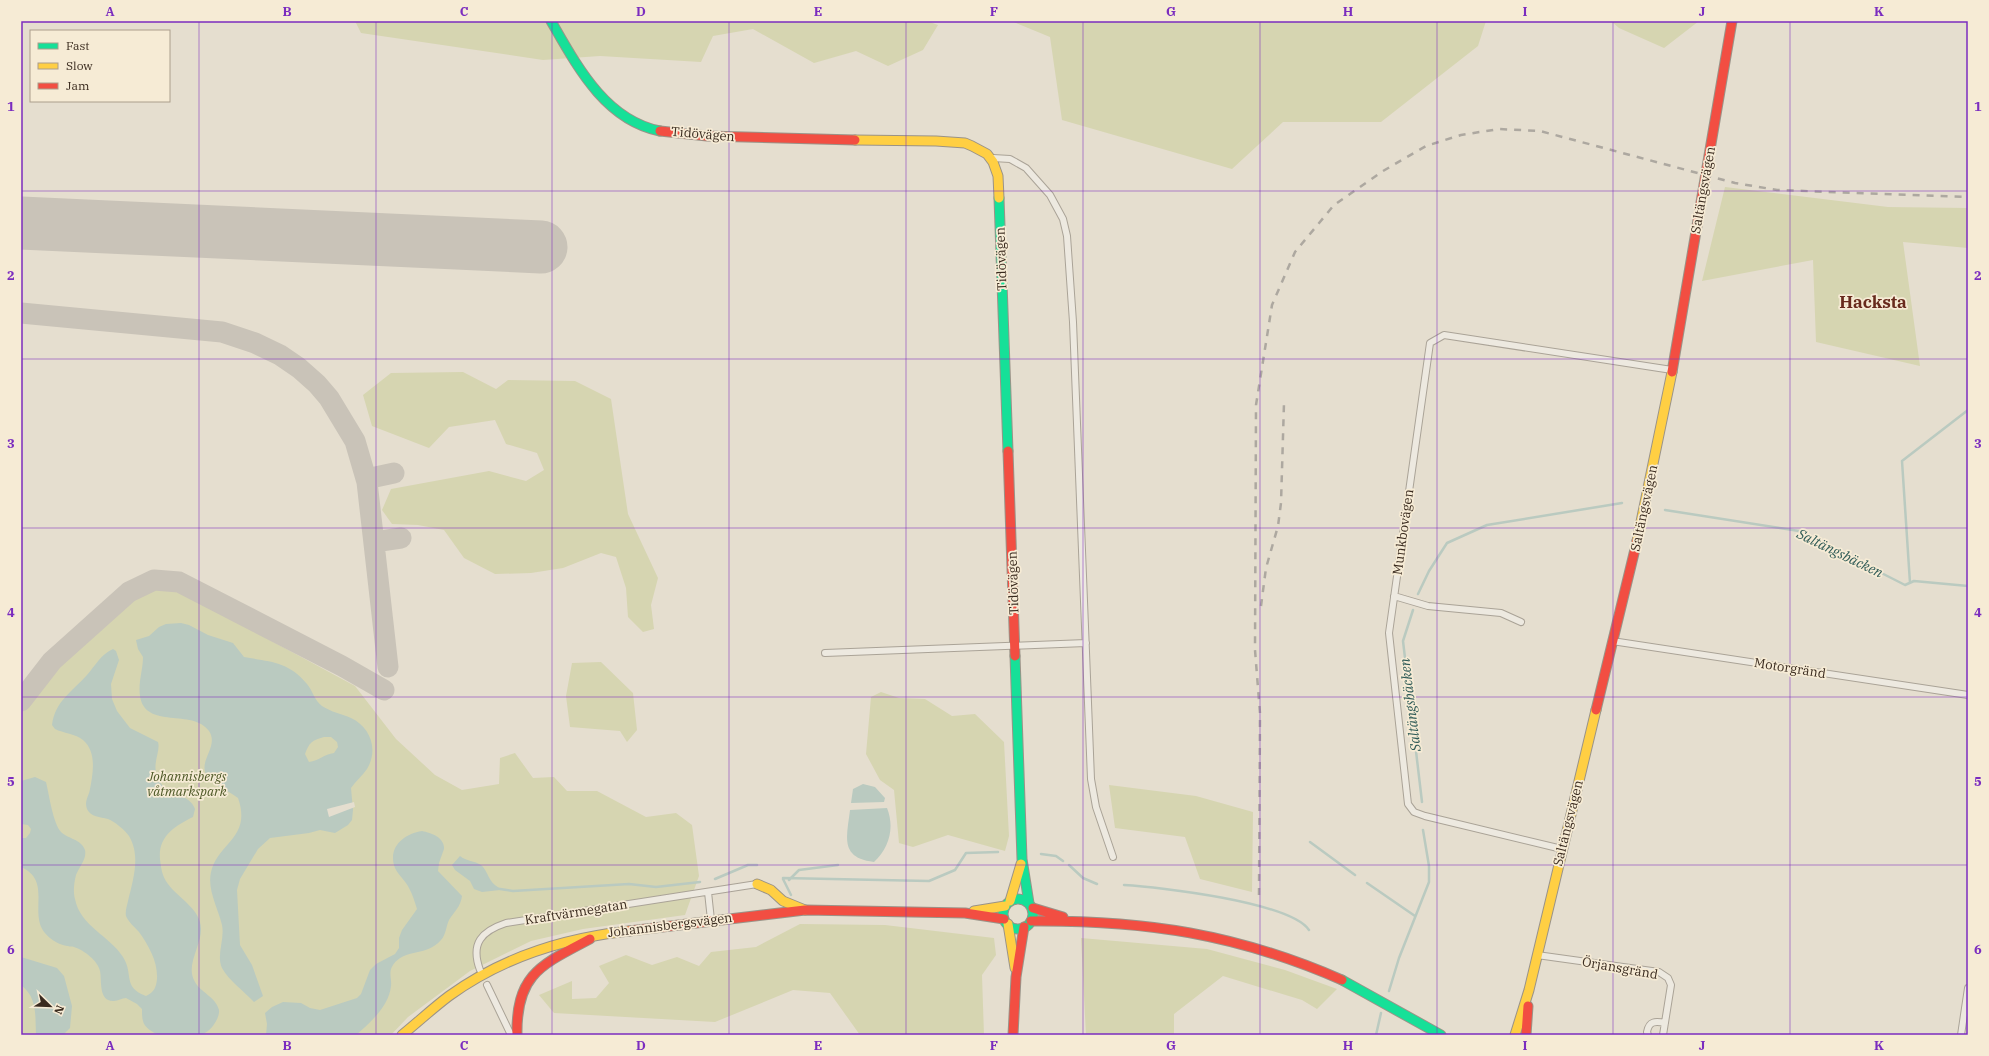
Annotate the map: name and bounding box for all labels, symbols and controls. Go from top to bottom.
text: A [105,3,115,20]
text: B [282,3,292,20]
text: C [460,3,469,20]
text: D [636,3,646,20]
text: E [814,3,822,20]
text: F [990,3,998,20]
text: G [1166,3,1176,20]
text: H [1343,3,1354,20]
text: I [1523,3,1528,20]
text: J [1699,3,1706,20]
text: K [1874,3,1884,20]
legend [30,30,170,102]
text: Fast [66,38,90,53]
text: Slow [66,58,93,73]
text: Jam [66,78,90,93]
text: 1 [7,98,15,115]
text: 1 [1974,98,1982,115]
street label: Tidövägen [670,123,736,145]
street label: Saltängsvägen [1687,145,1719,235]
street label: Tidövägen [991,227,1011,291]
text: 2 [7,267,15,284]
text: 2 [1974,267,1982,284]
district label: Hacksta [1839,291,1907,313]
text: 3 [7,435,15,452]
text: 3 [1974,435,1982,452]
street label: Saltängsvägen [1627,463,1661,553]
street label: Munkbovägen [1389,488,1417,576]
water label: Saltängsbäcken [1793,524,1886,582]
street label: Tidövägen [1003,551,1023,615]
text: 4 [7,604,15,621]
text: 4 [1974,604,1982,621]
street label: Motorgränd [1753,654,1827,682]
water label: Saltängsbäcken [1395,657,1425,754]
park label: Johannisbergs våtmarkspark [147,768,227,800]
text: 5 [7,773,15,790]
text: 5 [1974,773,1982,790]
street label: Saltängsvägen [1549,778,1587,868]
street label: Kraftvärmegatan [523,895,629,929]
street label: Johannisbergsvägen [607,909,733,941]
text: 6 [7,941,15,958]
text: 6 [1974,941,1982,958]
street label: Örjansgränd [1581,953,1659,983]
north arrow [30,986,70,1026]
text: N [51,1003,67,1017]
text: A [105,1037,115,1054]
text: B [282,1037,292,1054]
text: C [460,1037,469,1054]
text: D [636,1037,646,1054]
text: E [814,1037,822,1054]
text: F [990,1037,998,1054]
text: G [1166,1037,1176,1054]
text: H [1343,1037,1354,1054]
text: I [1523,1037,1528,1054]
text: J [1699,1037,1706,1054]
text: K [1874,1037,1884,1054]

